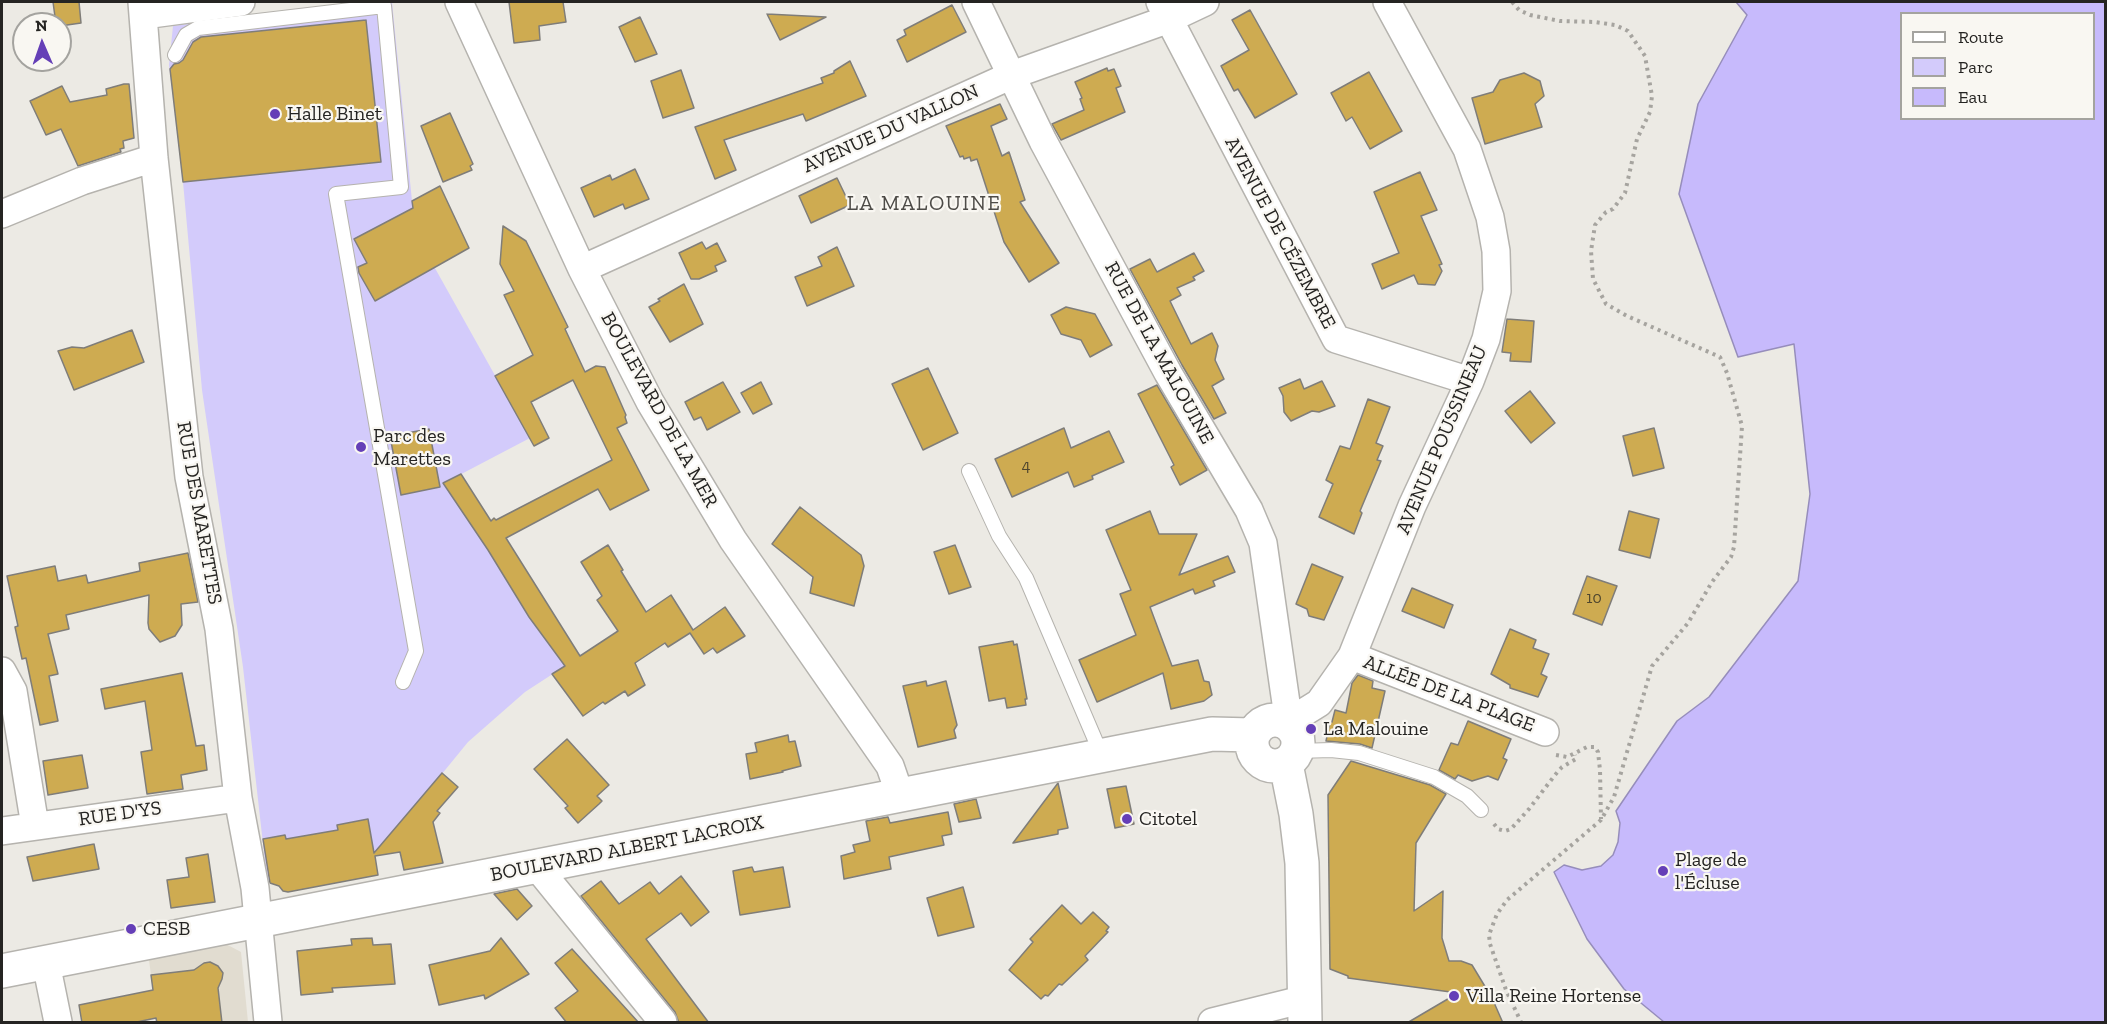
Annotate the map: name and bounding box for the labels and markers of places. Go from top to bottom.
place label: Halle Binet [287,102,382,126]
marker: Halle Binet [268,107,282,121]
place label: Parc des Marettes [373,424,451,471]
marker: Parc des Marettes [354,440,368,454]
place label: La Malouine [1323,717,1428,741]
marker: La Malouine [1304,722,1318,736]
place label: Citotel [1139,807,1197,831]
marker: Citotel [1120,812,1134,826]
place label: Plage de l'Écluse [1675,848,1747,895]
marker: Plage de l'Écluse [1656,864,1670,878]
place label: CESB [143,917,190,941]
marker: CESB [124,922,138,936]
place label: Villa Reine Hortense [1466,984,1641,1008]
marker: Villa Reine Hortense [1447,989,1461,1003]

